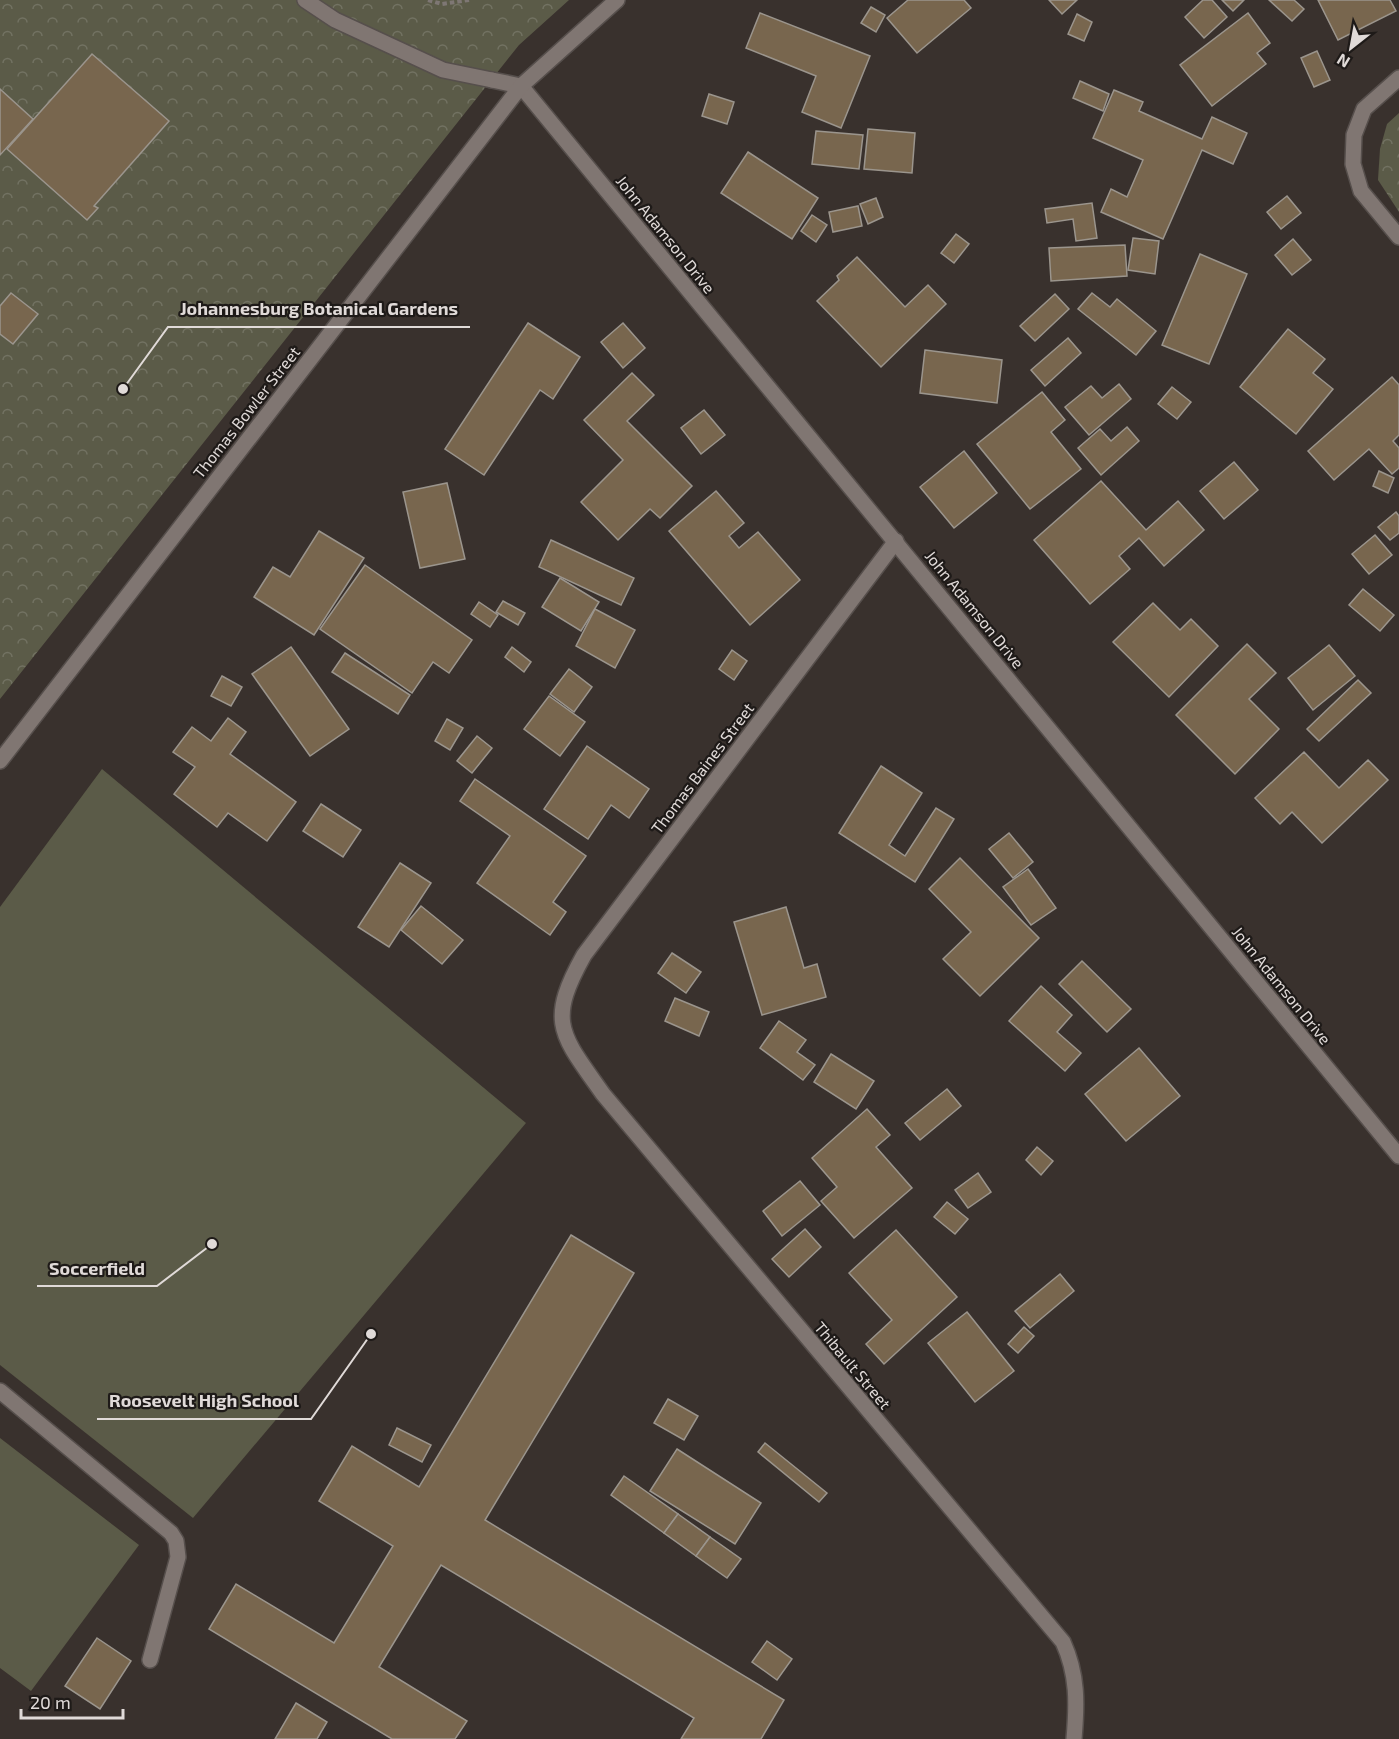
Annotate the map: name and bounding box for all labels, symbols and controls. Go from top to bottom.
north arrow [1321,18,1381,78]
text: N [1333,50,1353,72]
street label: John Adamson Drive [613,171,719,297]
callout: Johannesburg Botanical Gardens [168,291,470,327]
text: Johannesburg Botanical Gardens [180,297,458,319]
street label: Thomas Bowler Street [189,342,303,482]
street label: John Adamson Drive [922,546,1028,672]
street label: Thomas Baines Street [647,699,757,837]
street label: John Adamson Drive [1229,922,1335,1048]
callout: Soccerfield [37,1250,157,1286]
text: Soccerfield [49,1257,145,1279]
street label: Thibault Street [811,1317,895,1413]
callout: Roosevelt High School [97,1383,311,1419]
text: Roosevelt High School [109,1389,299,1411]
scale bar [21,1682,123,1720]
text: 20 m [30,1691,71,1713]

